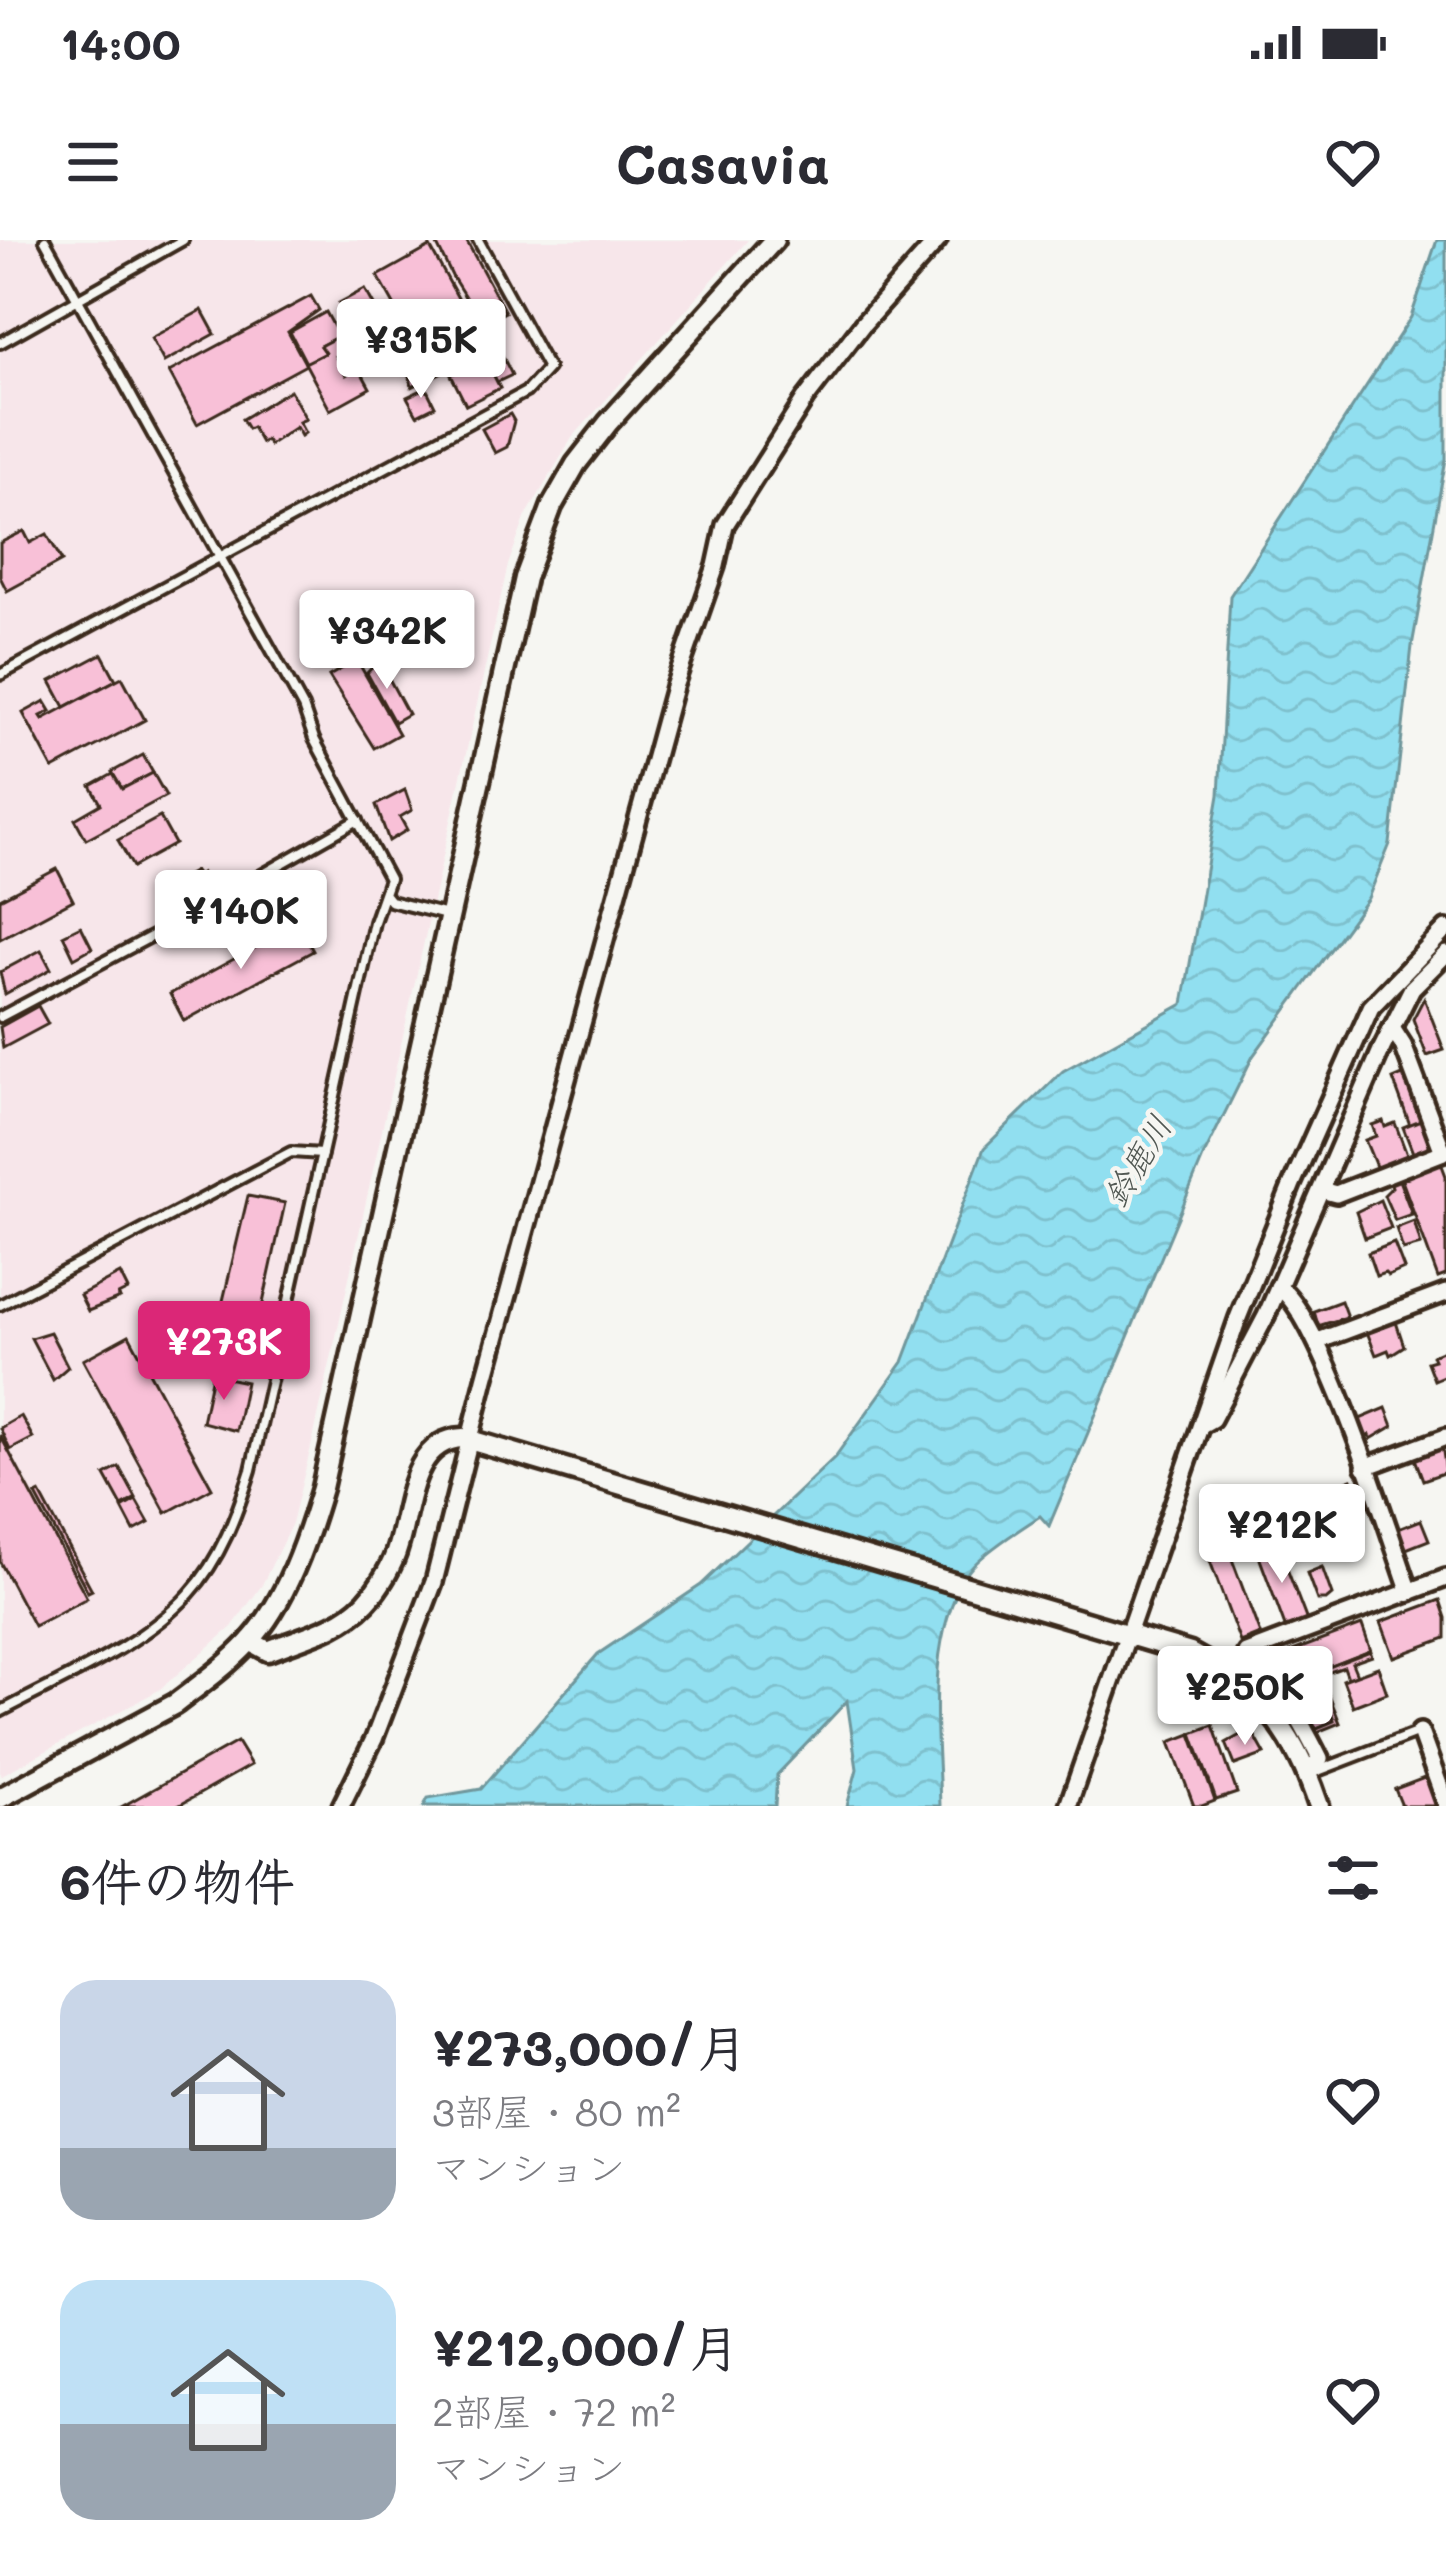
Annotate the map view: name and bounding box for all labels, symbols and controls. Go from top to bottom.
text: 14:00 [60,13,181,71]
text: Casavia [616,127,830,198]
icon: menu [60,129,126,195]
icon: heart [1320,129,1386,195]
pin: ¥315K [337,299,505,401]
text: ¥315K [364,312,478,363]
pin: ¥342K [303,590,471,692]
text: ¥342K [326,603,448,654]
pin: ¥140K [157,870,325,972]
text: ¥140K [182,883,300,934]
water label: 鈴鹿川 [1092,1106,1180,1214]
pin: ¥273K [140,1301,308,1403]
text: ¥273K [165,1314,283,1365]
pin: ¥212K [1198,1484,1366,1586]
text: ¥212K [1226,1497,1338,1548]
pin: ¥250K [1161,1646,1329,1748]
text: ¥250K [1185,1659,1305,1710]
icon: filters [1320,1845,1386,1911]
text: 6件の物件 [60,1846,295,1913]
text: ¥273,000/月 [432,2012,748,2079]
icon: home [156,2028,300,2172]
icon: heart [1320,2067,1386,2133]
text: 3部屋 · 80 m² [432,2085,681,2136]
text: マンション [432,2141,625,2192]
text: ¥212,000/月 [432,2312,740,2379]
icon: home [156,2328,300,2472]
icon: heart [1320,2367,1386,2433]
text: 2部屋 · 72 m² [432,2385,675,2436]
text: マンション [432,2441,625,2492]

